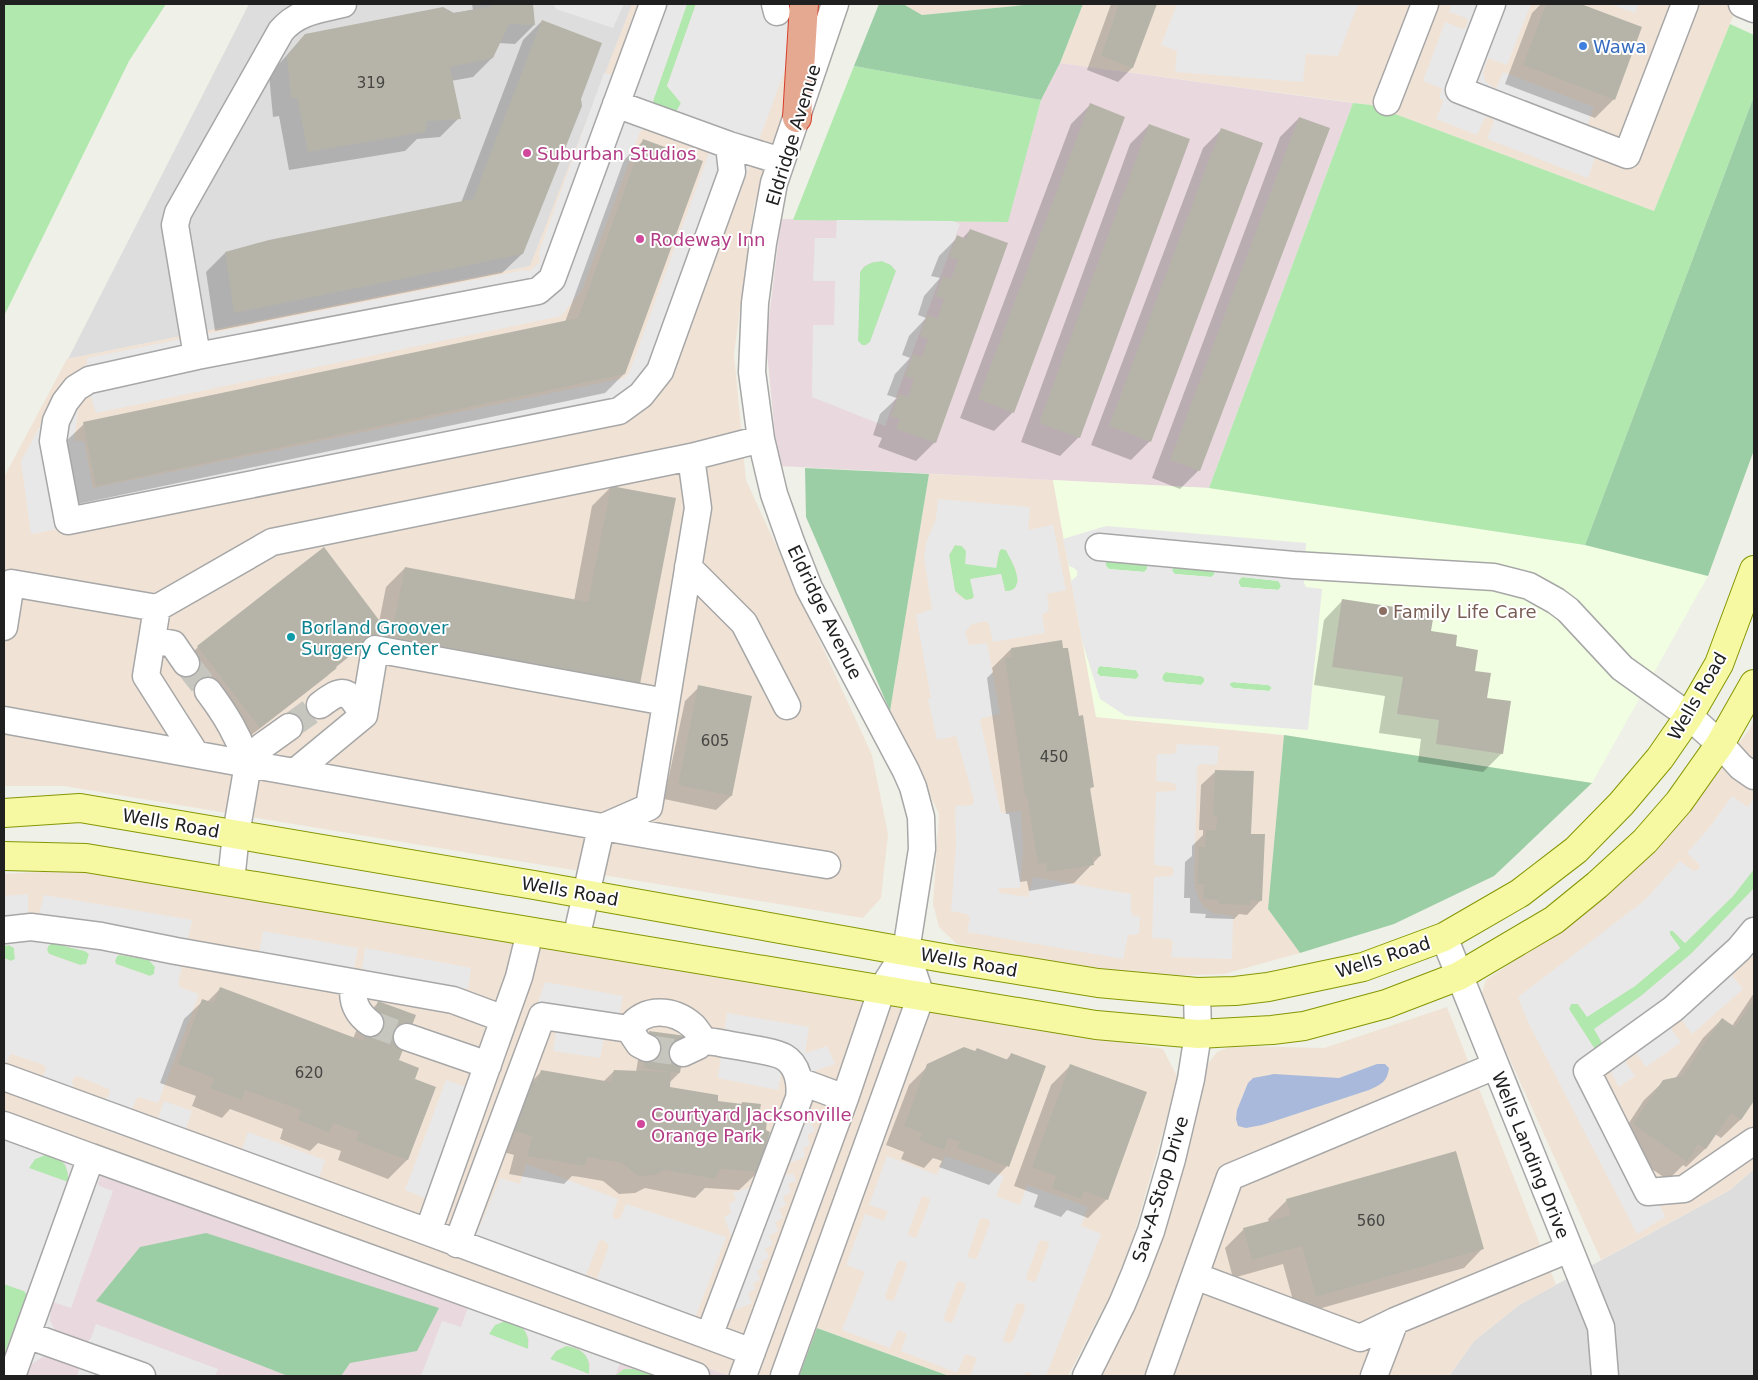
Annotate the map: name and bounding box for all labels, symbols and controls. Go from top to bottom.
place label: Wawa [1593,36,1646,57]
marker: Wawa [1577,40,1589,52]
street label: Eldridge Avenue [762,62,824,208]
house number: 319 [357,74,385,92]
place label: Suburban Studios [537,143,696,164]
marker: Suburban Studios [521,147,533,159]
place label: Rodeway Inn [650,229,765,250]
marker: Rodeway Inn [634,233,646,245]
street label: Eldridge Avenue [783,541,867,683]
place label: Family Life Care [1393,601,1536,622]
marker: Family Life Care [1377,605,1389,617]
place label: Borland Groover Surgery Center [301,617,449,659]
marker: Borland Groover Surgery Center [285,631,297,643]
street label: Wells Road [1663,648,1731,744]
house number: 605 [701,732,729,750]
house number: 450 [1040,748,1068,766]
street label: Wells Road [121,804,221,842]
street label: Wells Road [520,872,620,910]
street label: Wells Road [1333,932,1433,982]
street label: Wells Road [919,943,1019,981]
house number: 620 [295,1064,323,1082]
street label: Wells Landing Drive [1488,1068,1574,1242]
place label: Courtyard Jacksonville Orange Park [651,1104,852,1146]
street label: Sav-A-Stop Drive [1128,1113,1192,1265]
marker: Courtyard Jacksonville Orange Park [635,1118,647,1130]
house number: 560 [1357,1212,1385,1230]

